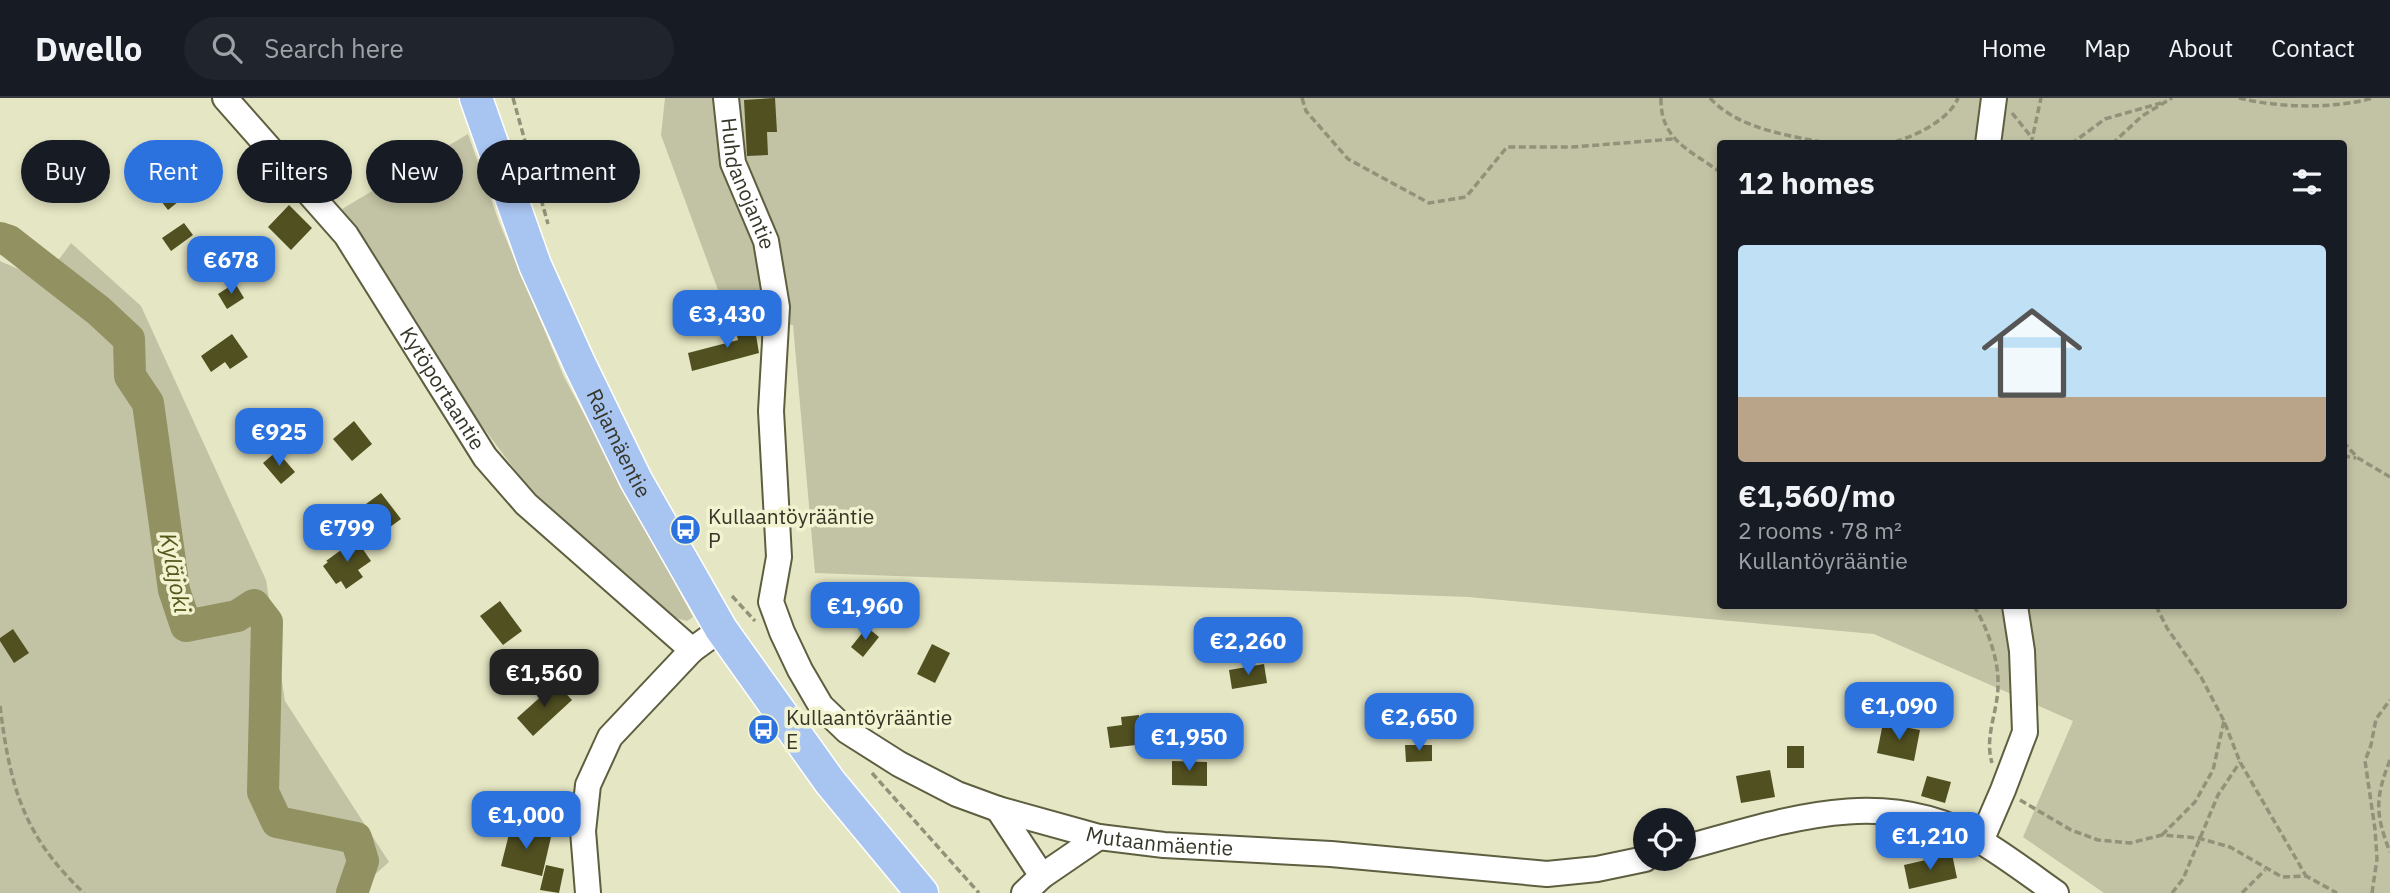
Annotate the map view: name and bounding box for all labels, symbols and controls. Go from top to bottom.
search box [184,17,674,80]
text: Dwello [35,27,142,70]
icon: search [208,29,246,67]
text: Search here [264,31,404,65]
text: Home [1982,32,2046,64]
text: Map [2084,32,2130,64]
text: About [2168,32,2233,64]
text: Contact [2271,32,2355,64]
street label: Huhdanojantie [715,116,782,251]
chip: Buy [21,140,110,203]
chip: Rent [124,140,223,203]
chip: Filters [237,140,352,203]
chip: New [366,140,463,203]
chip: Apartment [477,140,640,203]
text: 12 homes [1738,163,1875,202]
icon: filters [2288,163,2326,201]
pin: €678 [190,236,272,296]
text: €678 [203,244,259,274]
pin: €3,430 [670,290,784,350]
icon: home [1969,290,2095,416]
text: €3,430 [689,298,765,328]
street label: Kytöportaantie [394,321,492,455]
street label: Rajamäentie [581,384,658,502]
pin: €925 [238,408,320,468]
text: €925 [251,416,307,446]
text: €1,560/mo [1738,476,1895,515]
place label: Kullaantöyrääntie P [708,502,874,554]
pin: €799 [306,504,388,564]
text: €799 [319,512,375,542]
bus stop icon: Kullaantöyrääntie P [668,512,702,546]
text: 2 rooms · 78 m² [1738,515,1902,545]
water label: Kyläjoki [154,530,199,616]
text: Kullantöyrääntie [1738,545,1908,575]
pin: €1,960 [808,582,922,642]
text: €1,960 [827,590,903,620]
pin: €2,260 [1191,618,1305,677]
text: €2,260 [1210,625,1286,655]
pin: €1,560 [487,650,601,709]
text: €1,560 [506,657,582,687]
pin: €1,090 [1842,682,1956,742]
text: €1,090 [1861,690,1937,720]
pin: €2,650 [1362,694,1476,753]
text: €2,650 [1381,701,1457,731]
place label: Kullaantöyrääntie E [786,703,952,755]
bus stop icon: Kullaantöyrääntie E [746,713,780,747]
pin: €1,950 [1132,714,1246,773]
text: €1,950 [1151,721,1227,751]
pin: €1,000 [469,792,583,851]
text: €1,000 [488,799,564,829]
map controls [1633,808,1696,871]
button: locate [1633,808,1696,871]
pin: €1,210 [1873,812,1987,872]
street label: Mutaanmäentie [1083,819,1234,862]
text: €1,210 [1892,820,1968,850]

